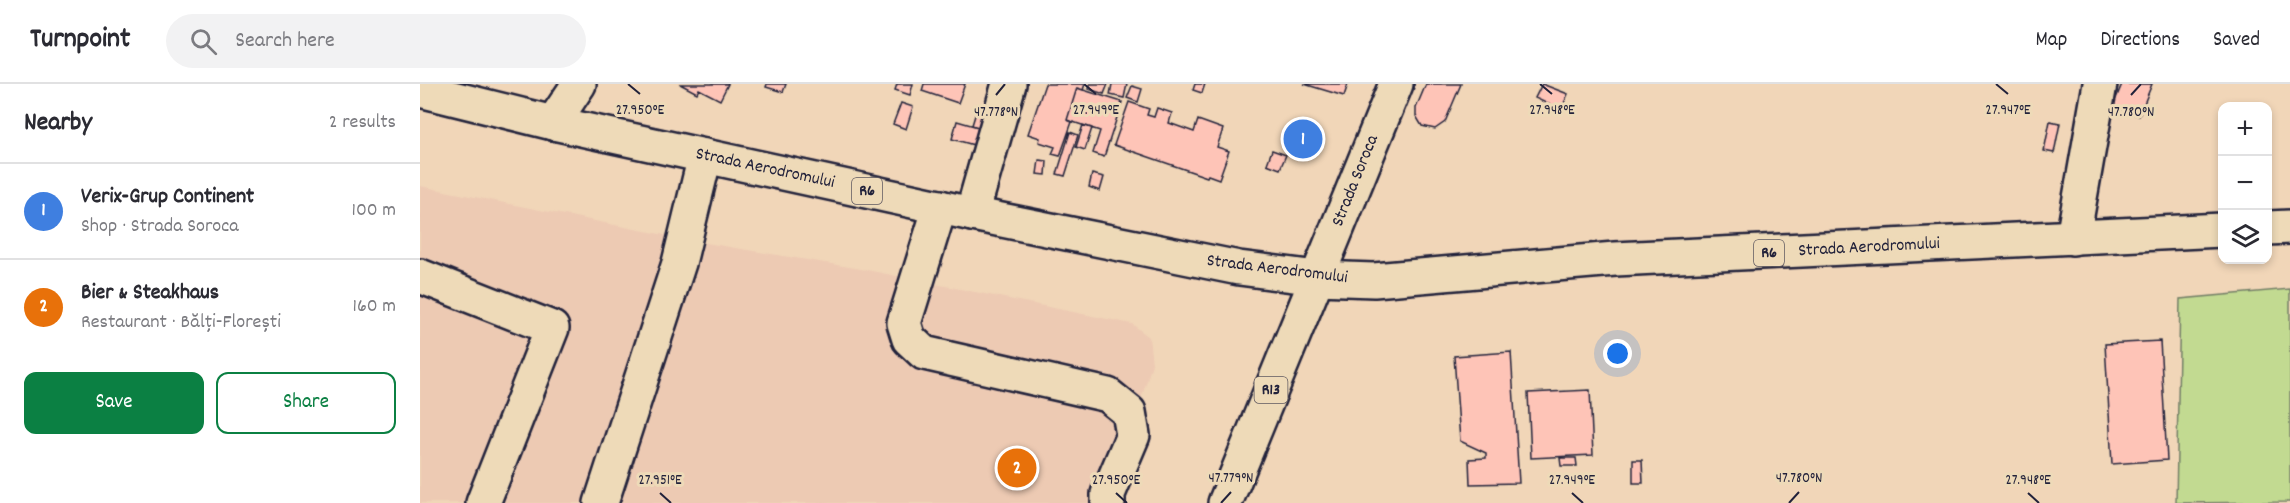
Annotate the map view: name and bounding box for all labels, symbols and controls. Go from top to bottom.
search box [166,14,586,68]
text: Turnpoint [30,21,130,61]
icon: search [187,25,220,58]
text: Search here [235,26,335,57]
text: Map [2036,26,2067,56]
text: Directions [2100,26,2180,56]
text: Saved [2213,26,2260,56]
text: 27.950°E [616,100,664,122]
text: 27.949°E [1073,100,1119,122]
text: 27.948°E [1529,100,1575,122]
text: 27.947°E [1985,100,2031,122]
text: 47.778°N [974,102,1018,124]
text: 47.780°N [2108,102,2154,124]
map controls [2218,102,2272,264]
button: + [2218,102,2272,156]
text: Nearby [24,105,92,142]
text: 2 results [329,109,396,137]
pin: 1 [1284,116,1322,162]
street label: Strada Soroca [1326,131,1386,231]
street label: Strada Aerodromului [693,142,837,196]
button: − [2218,156,2272,210]
road number: R6 [852,178,882,204]
text: Verix-Grup Continent [81,182,254,213]
text: 1 [41,197,46,225]
text: 100 m [352,197,396,225]
button: layers [2218,210,2272,264]
text: Shop · Strada Soroca [81,213,239,241]
street label: Strada Aerodromului [1798,232,1940,264]
road number: R6 [1754,240,1784,266]
street label: Strada Aerodromului [1205,249,1349,291]
text: Bier & Steakhaus [81,278,219,309]
text: 2 [39,293,48,321]
text: 160 m [353,293,396,321]
text: Restaurant · Bălți-Florești [81,309,281,337]
your location [1603,339,1632,368]
button: Save [24,372,204,434]
button: Share [216,372,396,434]
road number: R13 [1254,377,1288,403]
pin: 2 [998,446,1036,490]
text: 47.779°N [1208,468,1254,490]
text: 47.780°N [1776,468,1822,490]
text: 27.951°E [638,470,682,492]
text: 27.950°E [1092,470,1140,492]
text: 27.949°E [1549,470,1595,492]
text: 27.948°E [2005,470,2051,492]

